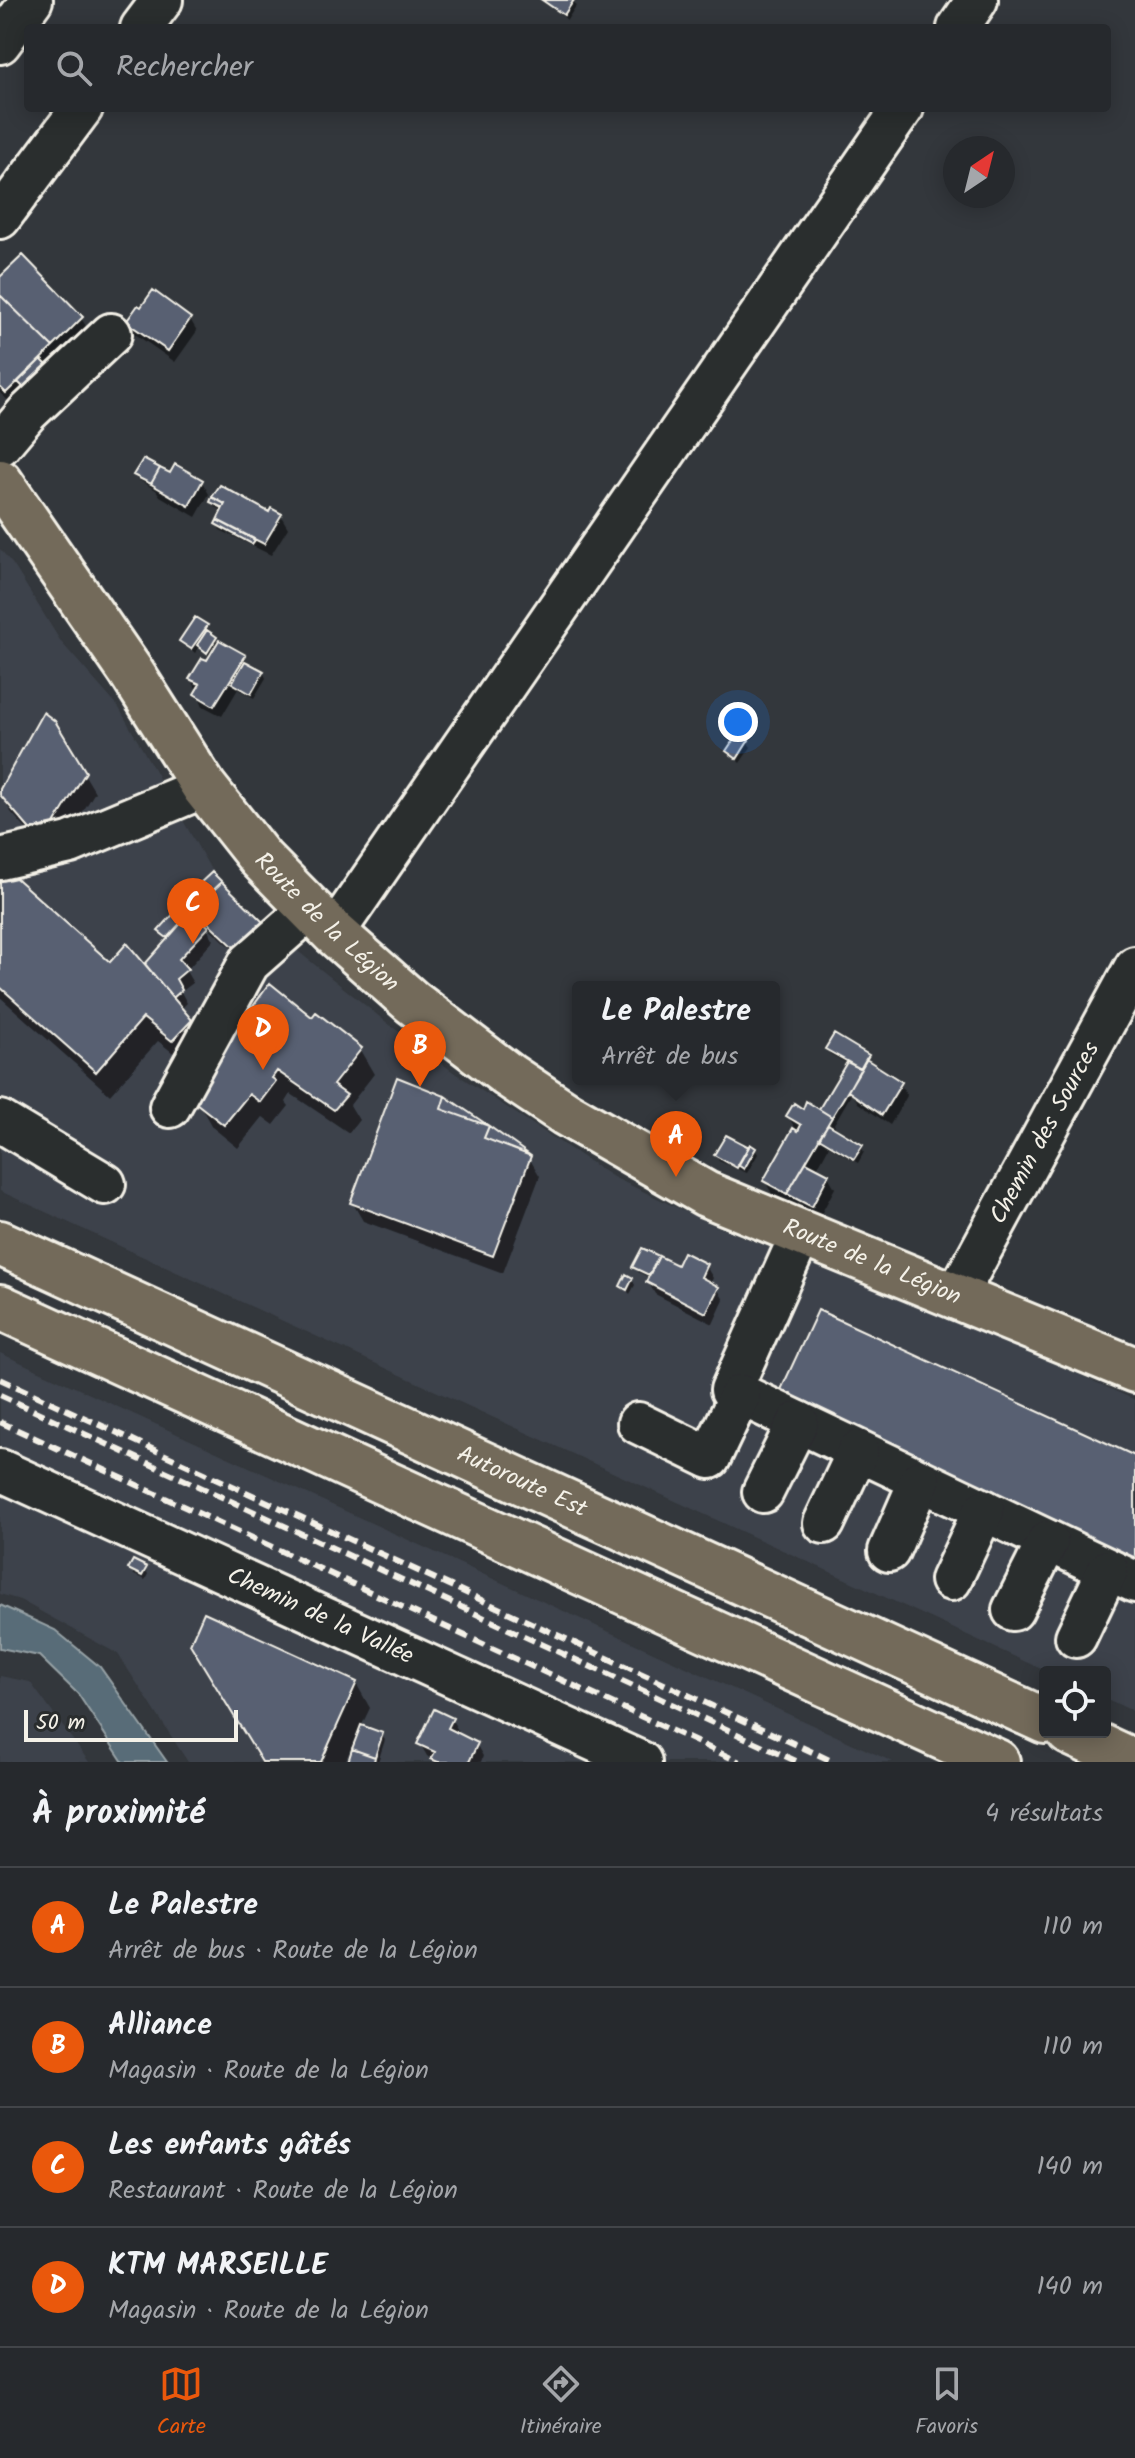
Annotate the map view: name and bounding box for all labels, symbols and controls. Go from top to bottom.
search box [24,24,1111,112]
text: Rechercher [116,44,253,92]
icon: search [52,46,96,90]
north arrow [943,136,1015,208]
your location [718,702,758,742]
street label: Route de la Légion [244,843,408,1002]
pin: C [167,878,219,944]
popup [572,981,780,1085]
text: Le Palestre [601,988,751,1036]
pin: D [237,1004,289,1070]
pin: B [394,1021,446,1087]
street label: Chemin des Sources [979,1034,1110,1231]
text: Arrêt de bus [601,1036,738,1078]
pin: A [650,1111,702,1177]
street label: Route de la Légion [777,1208,967,1316]
street label: Autoroute Est [450,1435,594,1529]
street label: Chemin de la Vallée [220,1556,420,1676]
map controls [1039,1666,1111,1738]
button: locate [1039,1666,1111,1738]
scale bar [24,1706,238,1742]
text: 50 m [36,1706,85,1741]
text: À proximité [32,1787,205,1841]
text: 4 résultats [985,1793,1103,1835]
text: Le Palestre [108,1882,258,1930]
text: A [50,1906,66,1948]
text: 110 m [1043,1906,1103,1948]
text: Arrêt de bus · Route de la Légion [108,1930,478,1972]
text: Alliance [108,2002,212,2050]
text: B [50,2026,66,2068]
text: 110 m [1043,2026,1103,2068]
text: Magasin · Route de la Légion [108,2050,429,2092]
text: Les enfants gâtés [108,2122,351,2170]
text: C [50,2146,66,2188]
text: 140 m [1036,2146,1103,2188]
text: Restaurant · Route de la Légion [108,2170,458,2212]
text: KTM MARSEILLE [108,2242,328,2290]
text: D [49,2266,67,2308]
text: 140 m [1036,2266,1103,2308]
text: Magasin · Route de la Légion [108,2290,429,2332]
tab: Carte [157,2362,206,2445]
tab: Itinéraire [520,2362,602,2445]
tab: Favoris [915,2362,978,2445]

